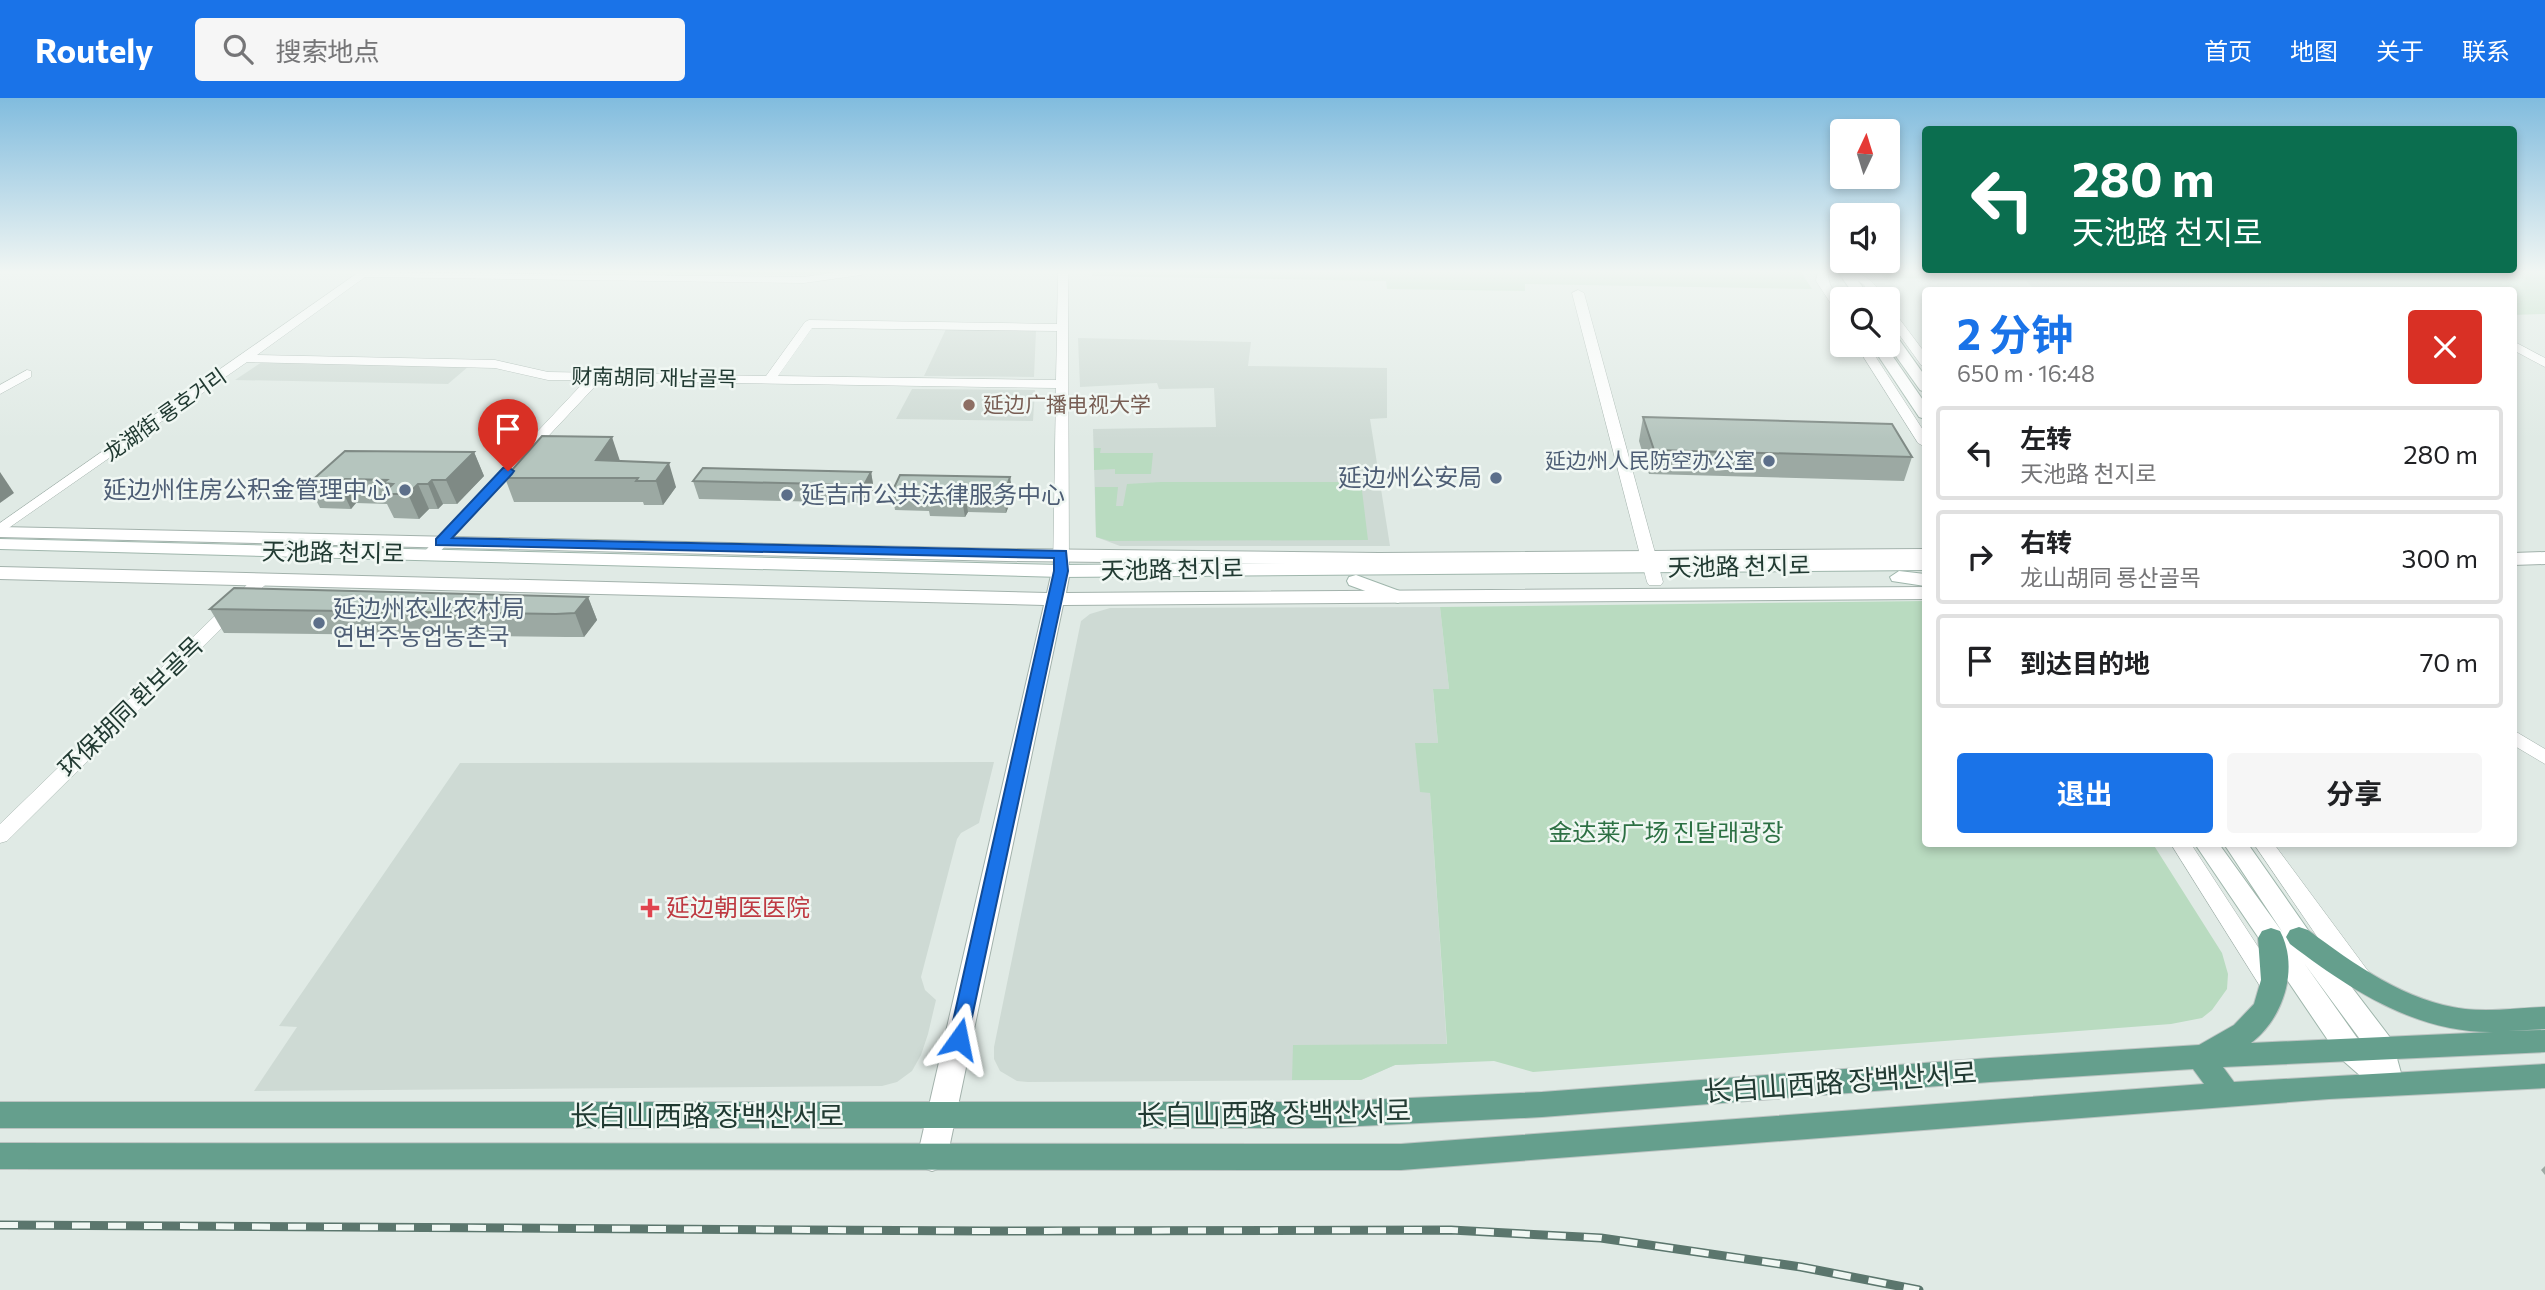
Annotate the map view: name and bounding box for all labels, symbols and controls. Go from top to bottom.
search box [195,18,685,81]
text: Routely [35,29,153,70]
icon: search [219,30,257,68]
text: 搜索地点 [275,35,380,66]
text: 首页 [2204,36,2252,65]
text: 地图 [2290,36,2338,65]
text: 关于 [2376,36,2424,65]
text: 联系 [2462,36,2510,65]
north arrow [1830,119,1900,189]
map controls [1830,119,1900,357]
text: 280 m [2072,147,2215,207]
icon: left [1957,154,2048,245]
button: sound [1830,203,1900,273]
text: 天池路 천지로 [2072,211,2262,251]
button: search [1830,287,1900,357]
text: 2 分钟 [1957,307,2073,359]
button: close [2408,310,2482,384]
text: 650 m · 16:48 [1957,359,2095,387]
street label: 龙湖街 룡호거리 [98,362,230,465]
street label: 财南胡同 재남골목 [571,363,737,390]
place label: 延边广播电视大学 [983,391,1151,416]
marker: 延边广播电视大学 [961,397,977,413]
pin [478,399,538,471]
icon: arrive [489,410,527,448]
text: 左转 [2020,422,2072,453]
icon: left [1961,434,1999,472]
text: 280 m [2403,438,2478,469]
place label: 延边州人民防空办公室 [1545,447,1755,472]
marker: 延边州人民防空办公室 [1761,453,1777,469]
text: 天池路 천지로 [2020,459,2157,487]
place label: 延边州公安局 [1338,462,1482,491]
marker: 延边州公安局 [1488,470,1504,486]
place label: 延边州住房公积金管理中心 [103,474,391,503]
place label: 延吉市公共法律服务中心 [801,479,1065,508]
marker: 延边州住房公积金管理中心 [397,482,413,498]
marker: 延吉市公共法律服务中心 [779,487,795,503]
text: 右转 [2020,526,2072,557]
street label: 天池路 천지로 [261,536,405,567]
icon: right [1961,538,1999,576]
text: 300 m [2402,542,2478,573]
street label: 天池路 천지로 [1667,550,1811,581]
street label: 天池路 천지로 [1100,553,1244,584]
text: 龙山胡同 룡산골목 [2020,563,2201,591]
place label: 延边州农业农村局 연변주농업농촌국 [333,593,525,650]
marker: 延边州农业农村局 연변주농업농촌국 [311,615,327,631]
street label: 环保胡同 환보골목 [52,630,208,782]
icon: arrive [1961,642,1999,680]
text: 70 m [2420,646,2478,677]
text: 到达目的地 [2020,647,2150,678]
button: 退出 [1957,753,2213,833]
button: 分享 [2227,753,2482,833]
park label: 金达莱广场 진달래광장 [1549,817,1784,846]
place label: 延边朝医医院 [666,892,810,921]
marker: 延边朝医医院 [640,898,660,918]
position arrow [922,1002,996,1076]
street label: 长白山西路 장백산서로 [1702,1054,1978,1108]
street label: 长白山西路 장백산서로 [1137,1093,1411,1131]
street label: 长白山西路 장백산서로 [570,1098,844,1132]

